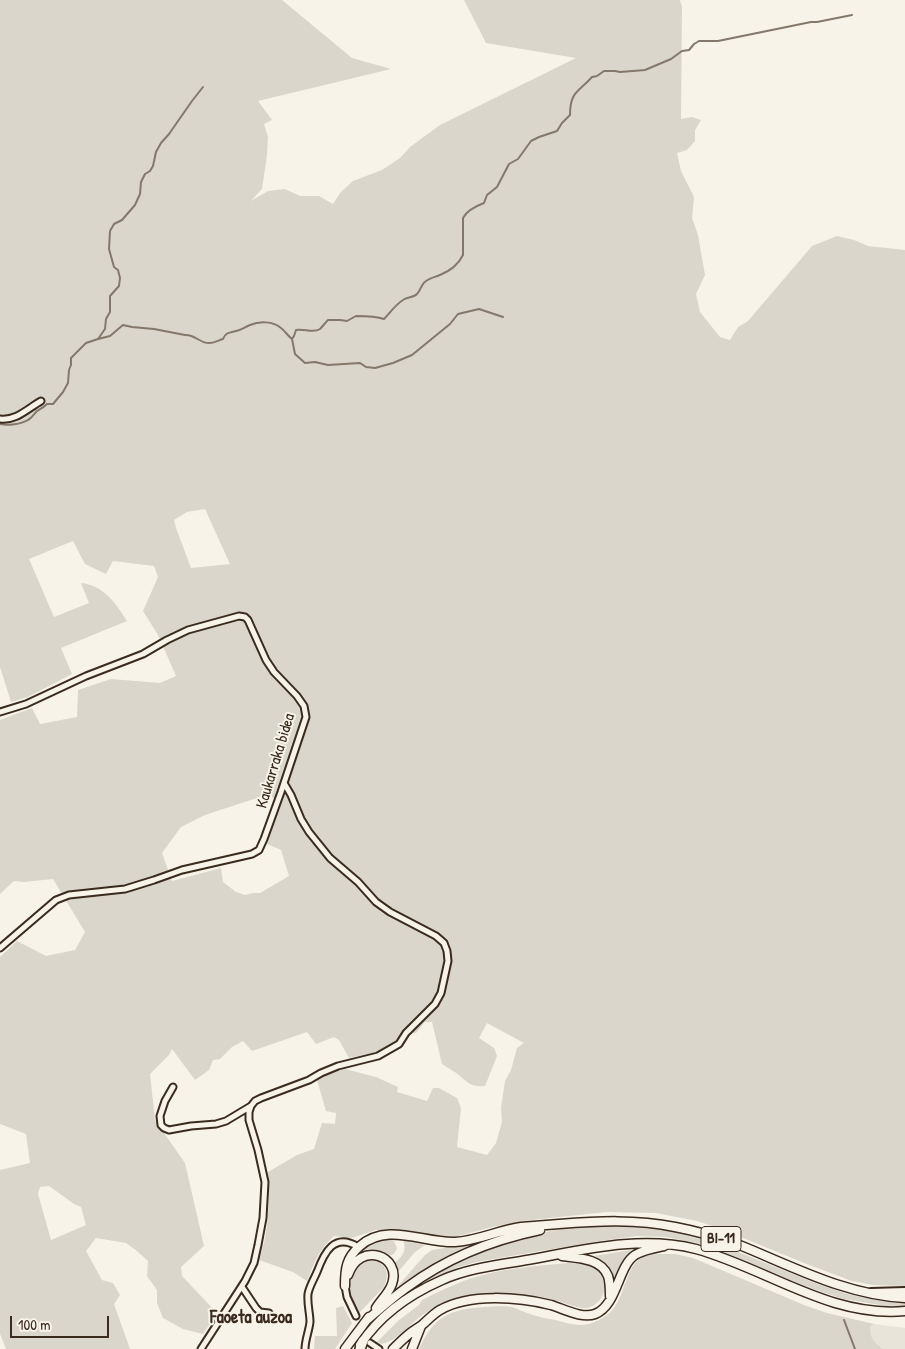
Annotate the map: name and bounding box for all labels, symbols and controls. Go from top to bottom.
street label: Kaukarraka bidea [252,711,300,811]
road number: BI-11 [701,1226,741,1252]
scale bar [12,1306,111,1338]
district label: Faoeta auzoa [210,1307,292,1329]
text: 100 m [18,1314,51,1335]

